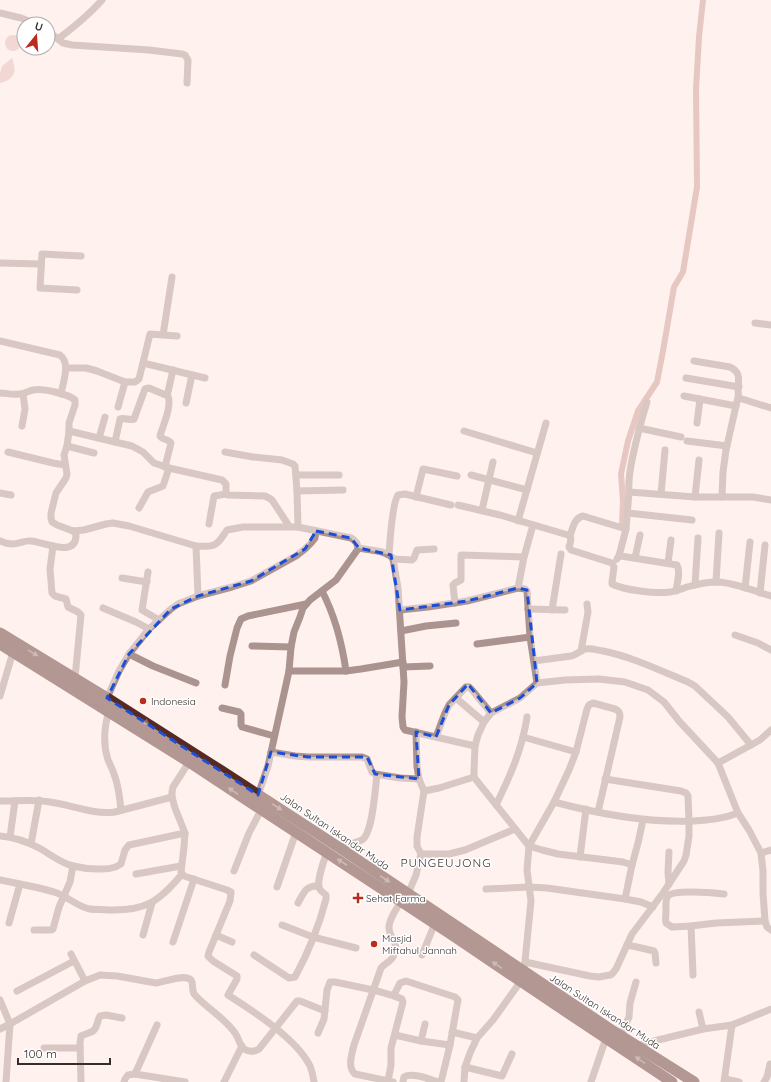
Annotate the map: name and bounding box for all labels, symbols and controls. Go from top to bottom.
north arrow [16,16,56,56]
text: U [33,19,45,34]
one-way arrow [28,649,38,657]
place label: Indonesia [151,695,196,708]
marker: Indonesia [138,696,148,706]
one-way arrow [139,717,149,725]
one-way arrow [228,787,238,795]
street label: Jalan Sultan Iskandar Muda [277,790,392,873]
one-way arrow [272,803,282,811]
district label: PUNGEUJONG [400,855,492,870]
one-way arrow [337,858,347,866]
one-way arrow [380,875,390,883]
place label: Sehat Farma [366,892,426,905]
marker: Sehat Farma [353,893,363,903]
place label: Masjid Miftahul Jannah [382,932,457,957]
marker: Masjid Miftahul Jannah [369,939,379,949]
one-way arrow [491,961,503,968]
street label: Jalan Sultan Iskandar Muda [547,971,662,1052]
scale bar [18,1040,110,1066]
text: 100 m [24,1046,57,1061]
one-way arrow [635,1056,645,1064]

